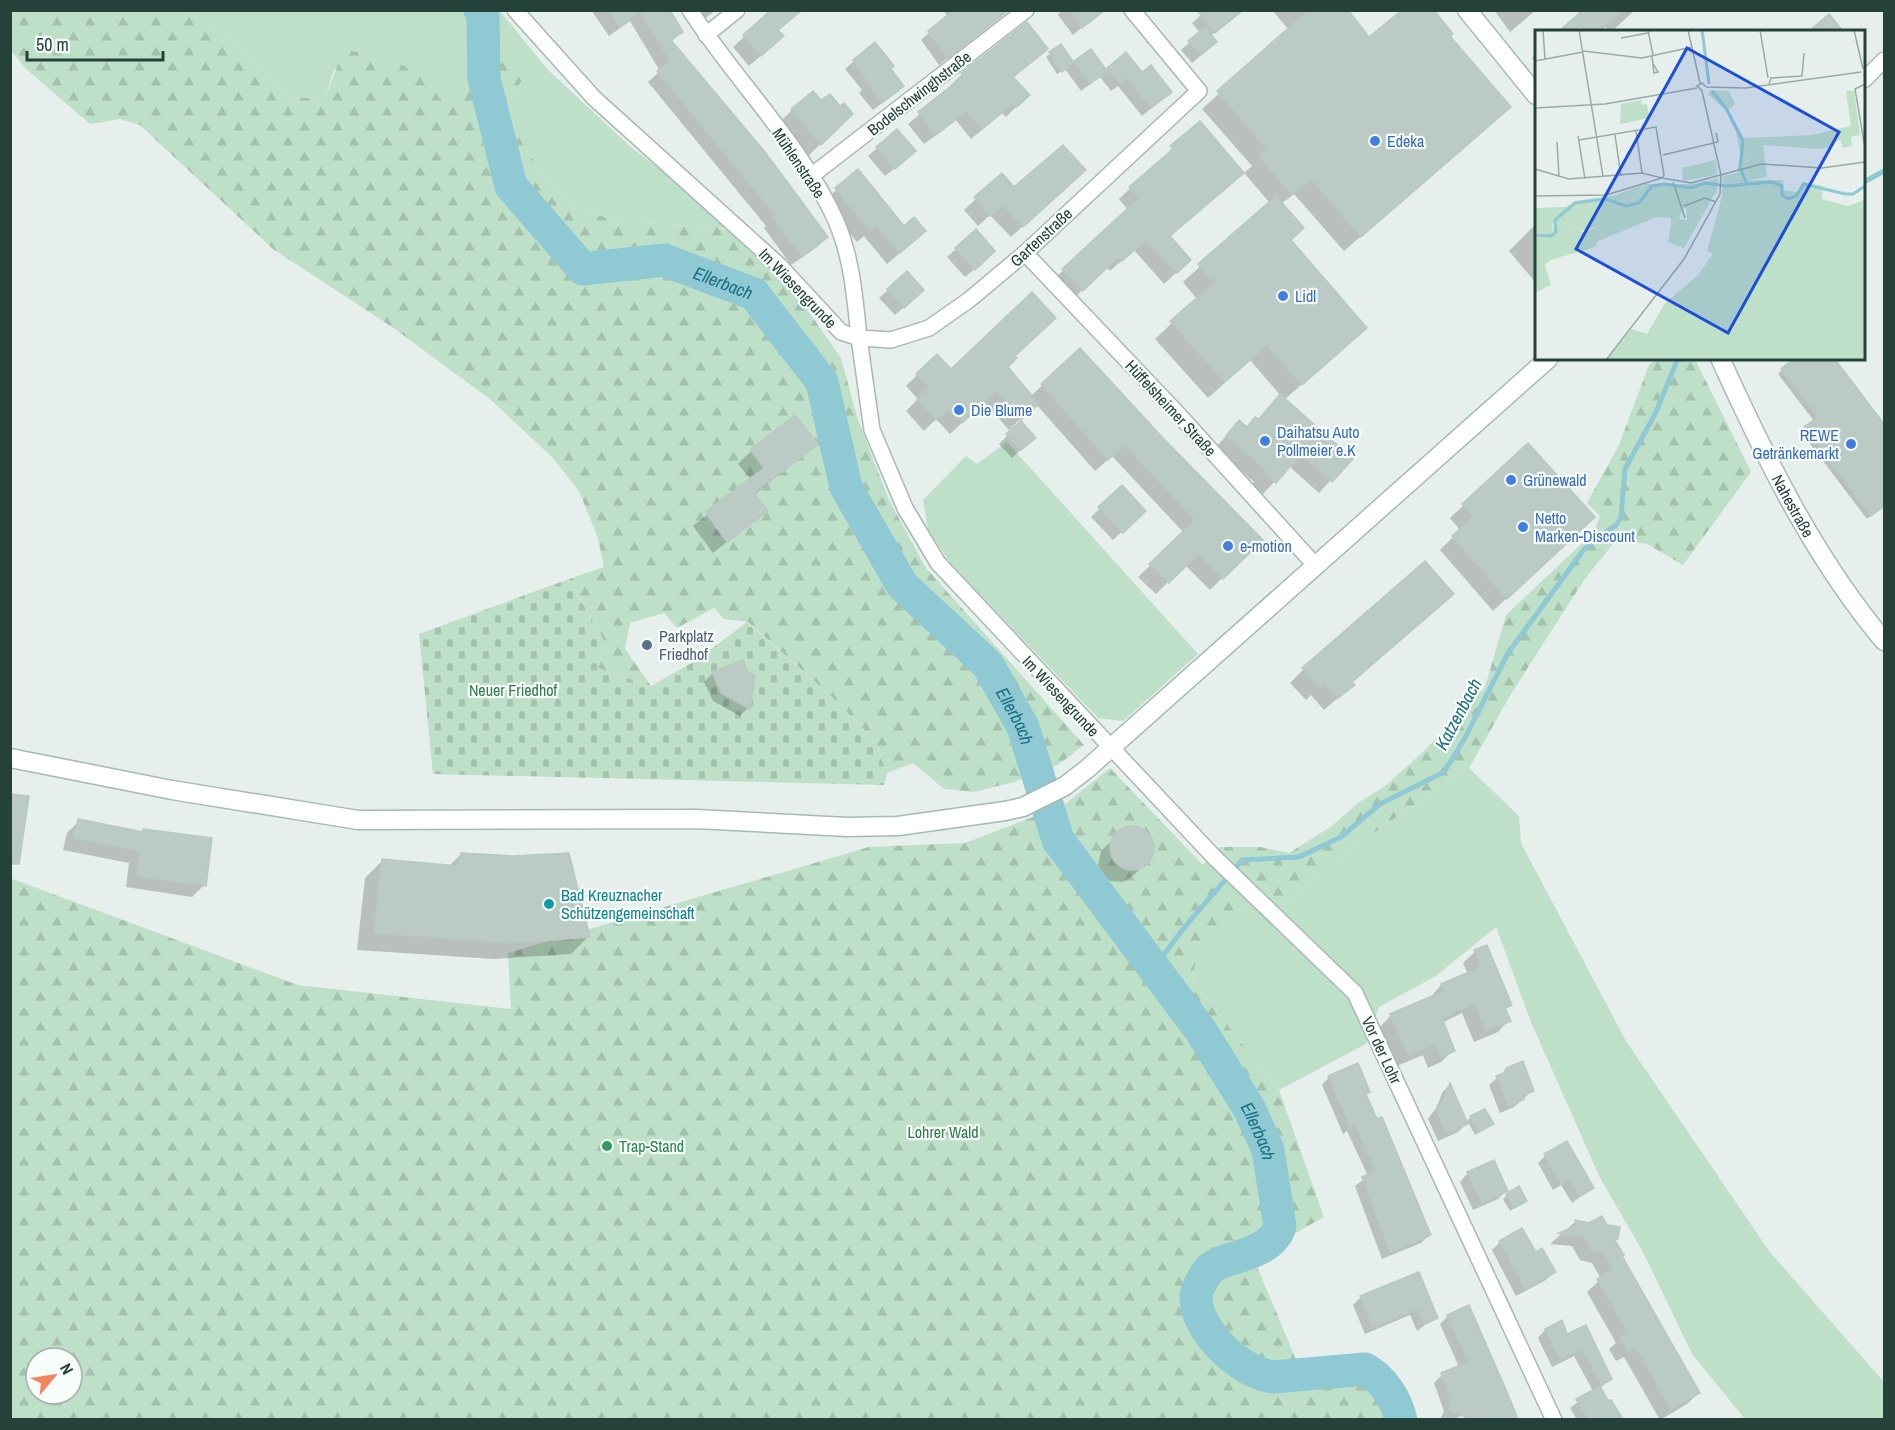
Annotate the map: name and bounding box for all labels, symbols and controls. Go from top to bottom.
scale bar [27,24,164,62]
inset map [1535,30,1865,360]
text: 50 m [36,32,69,57]
street label: Bodelschwinghstraße [863,45,975,141]
street label: Mühlenstraße [767,124,831,202]
place label: Edeka [1387,130,1425,152]
marker: Edeka [1368,134,1382,148]
street label: Gartenstraße [1005,203,1077,271]
street label: Im Wiesengrunde [754,243,842,333]
water label: Ellerbach [690,260,757,305]
place label: Lidl [1295,285,1316,307]
marker: Lidl [1276,289,1290,303]
street label: Hüffelsheimer Straße [1121,355,1221,461]
place label: Die Blume [971,399,1032,421]
marker: Die Blume [952,403,966,417]
place label: Daihatsu Auto Pollmeier e.K [1277,421,1359,461]
place label: REWE Getränkemarkt [1752,424,1839,464]
marker: Daihatsu Auto Pollmeier e.K [1258,434,1272,448]
marker: REWE Getränkemarkt [1844,437,1858,451]
place label: Grünewald [1523,469,1586,491]
street label: Nahestraße [1767,471,1819,541]
marker: Grünewald [1504,473,1518,487]
place label: Netto Marken-Discount [1535,507,1635,547]
marker: Netto Marken-Discount [1516,520,1530,534]
place label: e-motion [1240,535,1292,557]
marker: e-motion [1221,539,1235,553]
place label: Parkplatz Friedhof [659,625,714,665]
marker: Parkplatz Friedhof [640,638,654,652]
street label: Im Wiesengrunde [1018,651,1104,741]
water label: Katzenbach [1429,674,1487,754]
park label: Neuer Friedhof [469,679,557,701]
water label: Ellerbach [990,683,1040,747]
place label: Bad Kreuznacher Schützengemeinschaft [561,884,695,924]
marker: Bad Kreuznacher Schützengemeinschaft [542,897,556,911]
street label: Vor der Lohr [1357,1013,1407,1088]
water label: Ellerbach [1235,1097,1282,1162]
park label: Lohrer Wald [908,1121,978,1143]
place label: Trap-Stand [619,1135,684,1157]
marker: Trap-Stand [600,1139,614,1153]
north arrow [24,1346,84,1406]
text: N [55,1359,79,1378]

